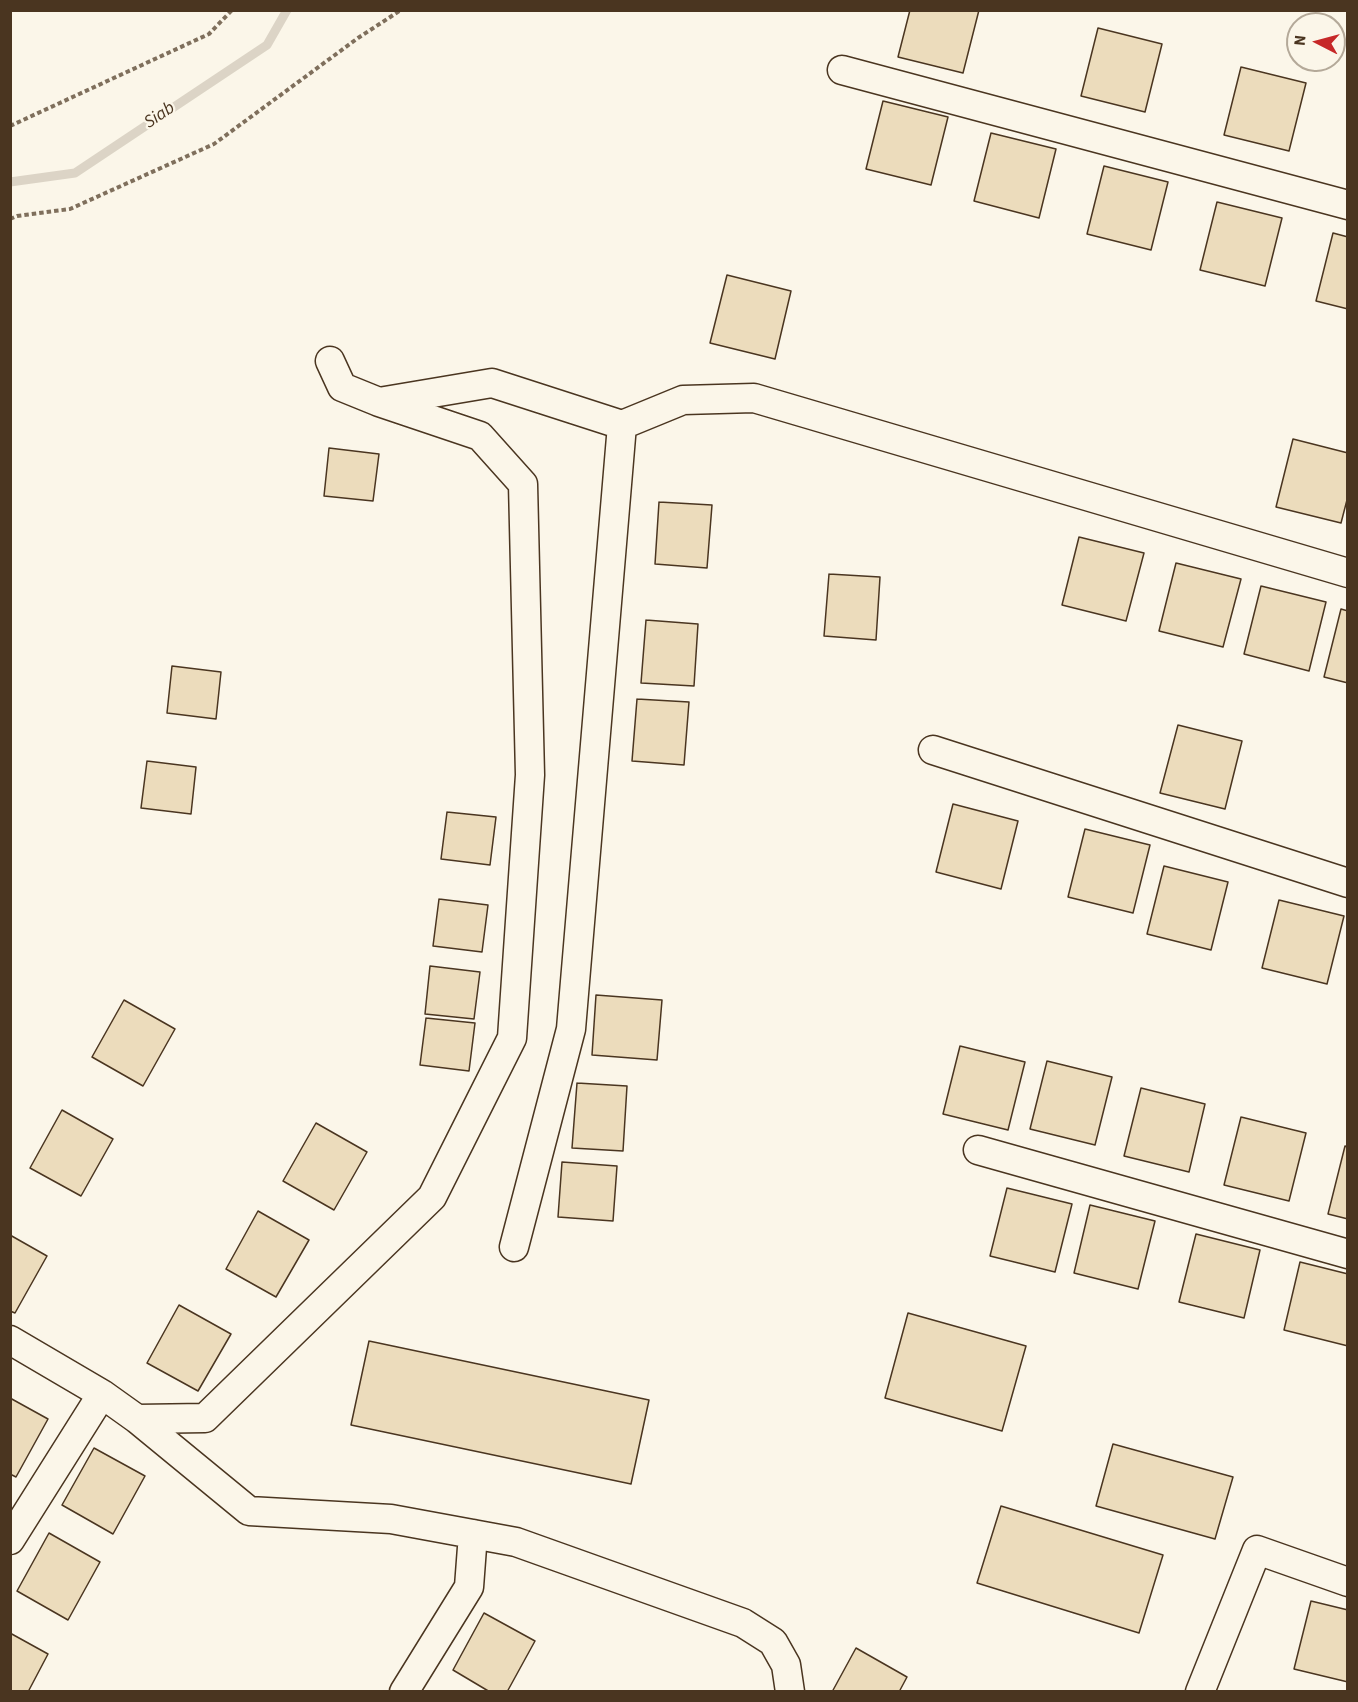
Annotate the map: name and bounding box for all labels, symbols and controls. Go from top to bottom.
north arrow [1286,12,1346,72]
text: N [1289,34,1312,47]
water label: Siab [140,98,180,134]

